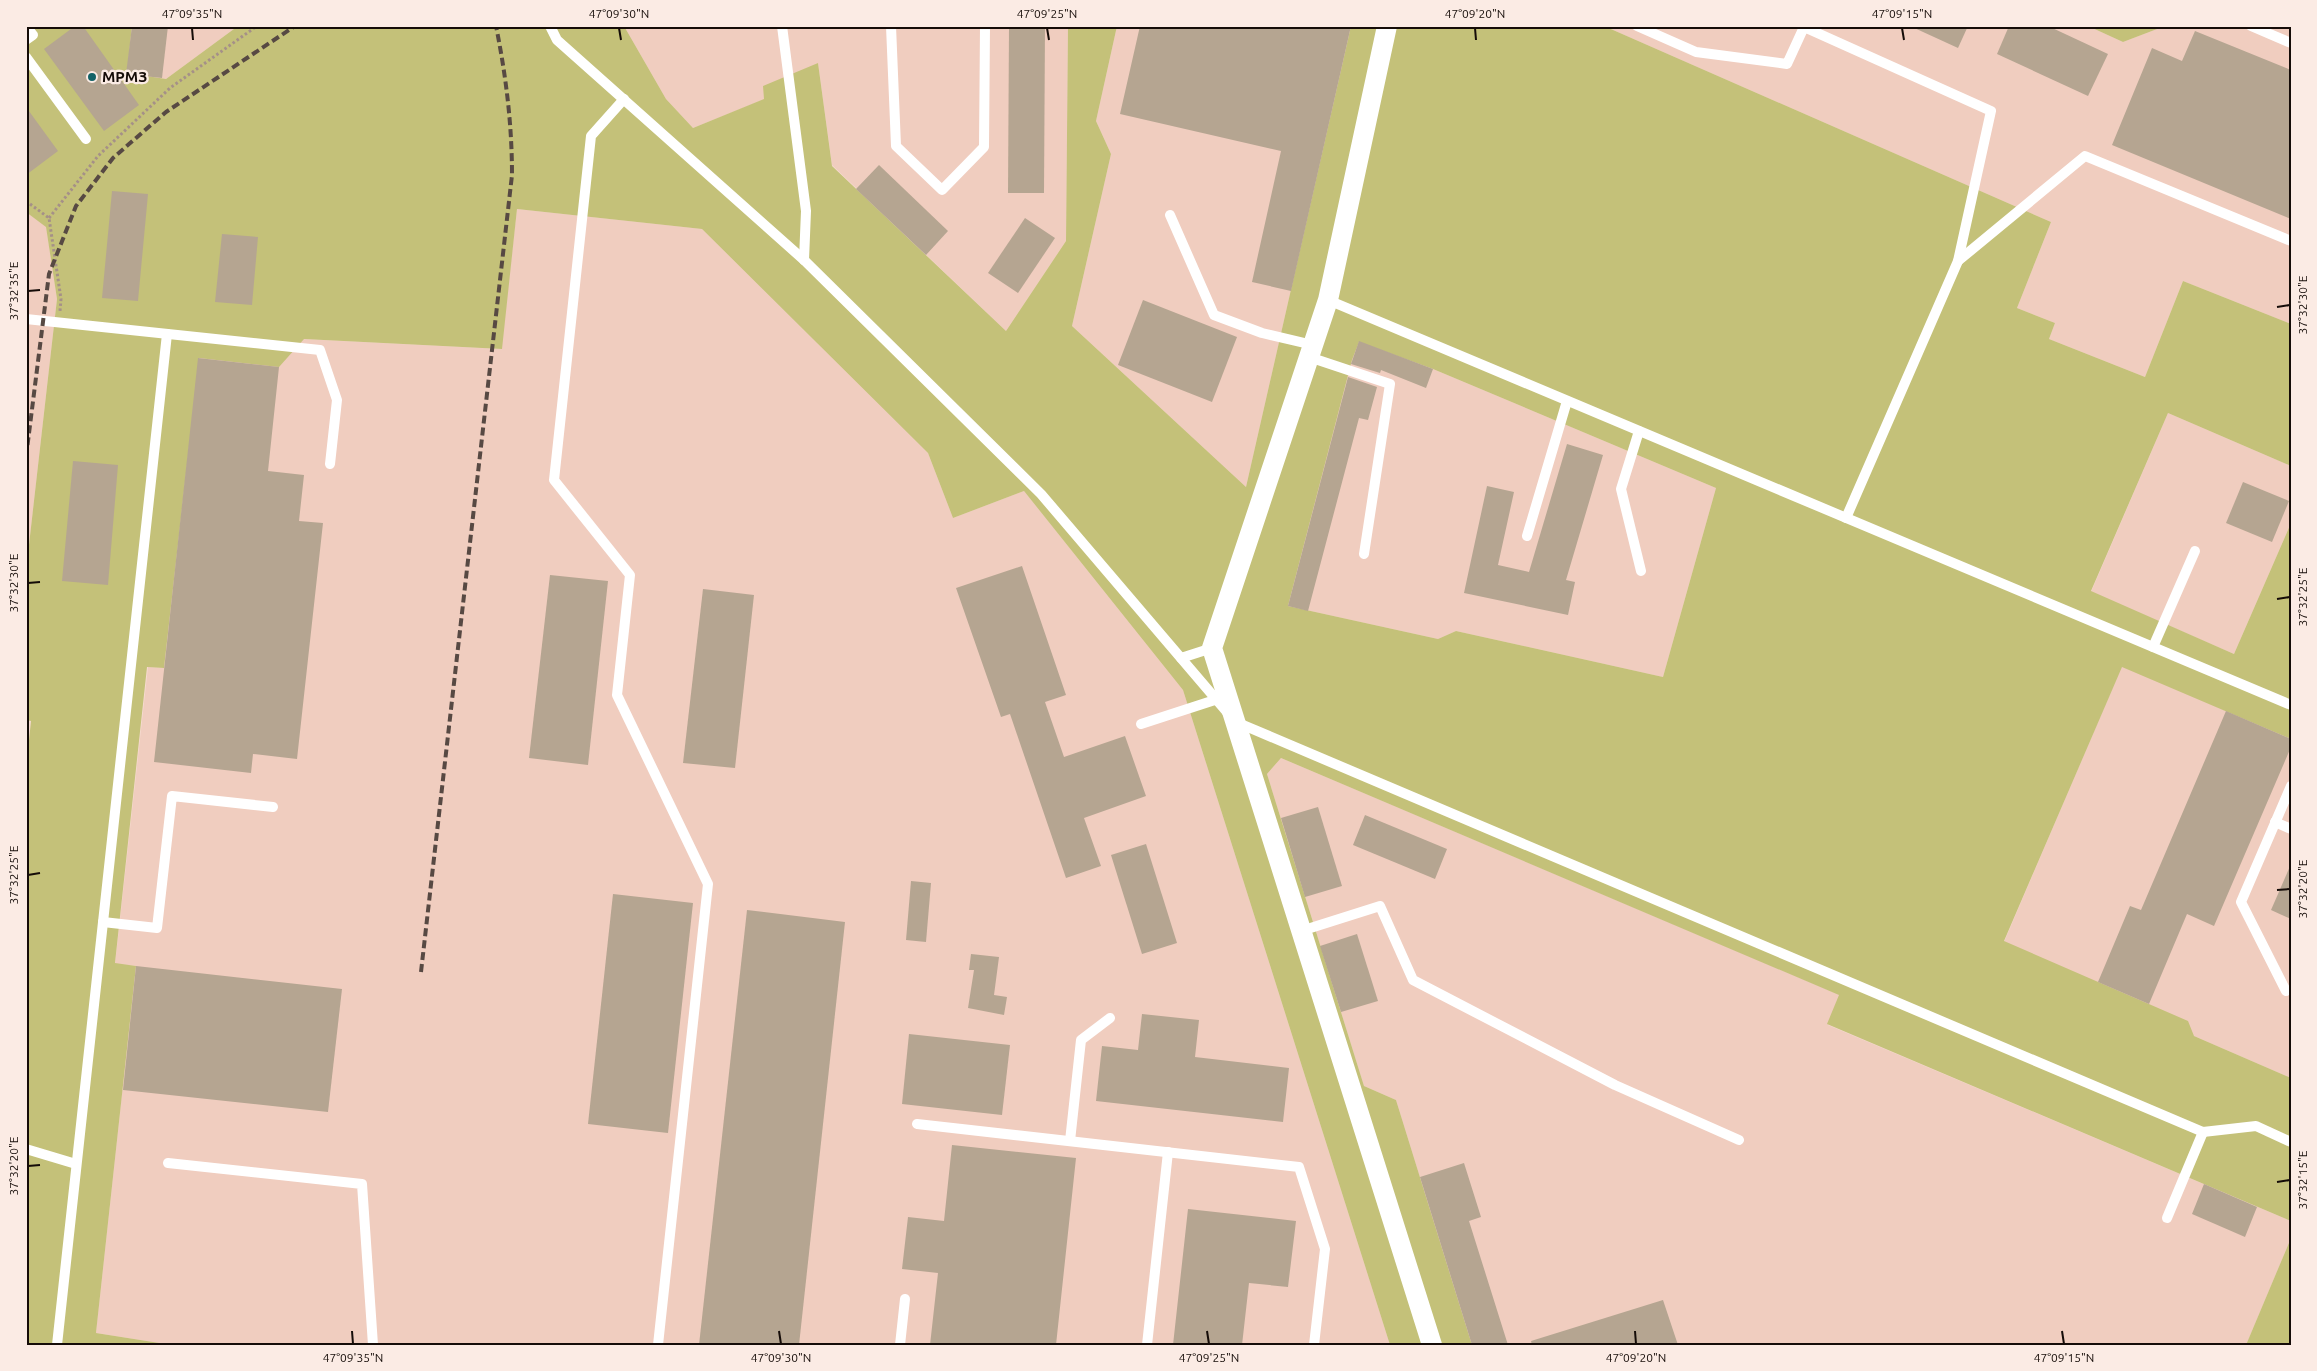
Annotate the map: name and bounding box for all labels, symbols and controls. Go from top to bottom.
text: 47°09'35"N [162,7,222,20]
text: 47°09'30"N [589,7,649,20]
text: 47°09'25"N [1017,7,1077,20]
text: 47°09'20"N [1445,7,1505,20]
text: 47°09'15"N [1872,7,1932,20]
place label: МРМЗ [102,68,147,85]
marker: МРМЗ [86,71,98,83]
text: 37°32'35"E [7,261,20,320]
text: 37°32'30"E [2296,275,2309,334]
text: 37°32'30"E [7,553,20,612]
text: 37°32'25"E [2296,567,2309,626]
text: 37°32'25"E [7,845,20,904]
text: 37°32'20"E [2296,859,2309,918]
text: 37°32'20"E [7,1136,20,1195]
text: 37°32'15"E [2296,1150,2309,1209]
text: 47°09'35"N [323,1351,383,1364]
text: 47°09'30"N [751,1351,811,1364]
text: 47°09'25"N [1179,1351,1239,1364]
text: 47°09'20"N [1606,1351,1666,1364]
text: 47°09'15"N [2034,1351,2094,1364]

